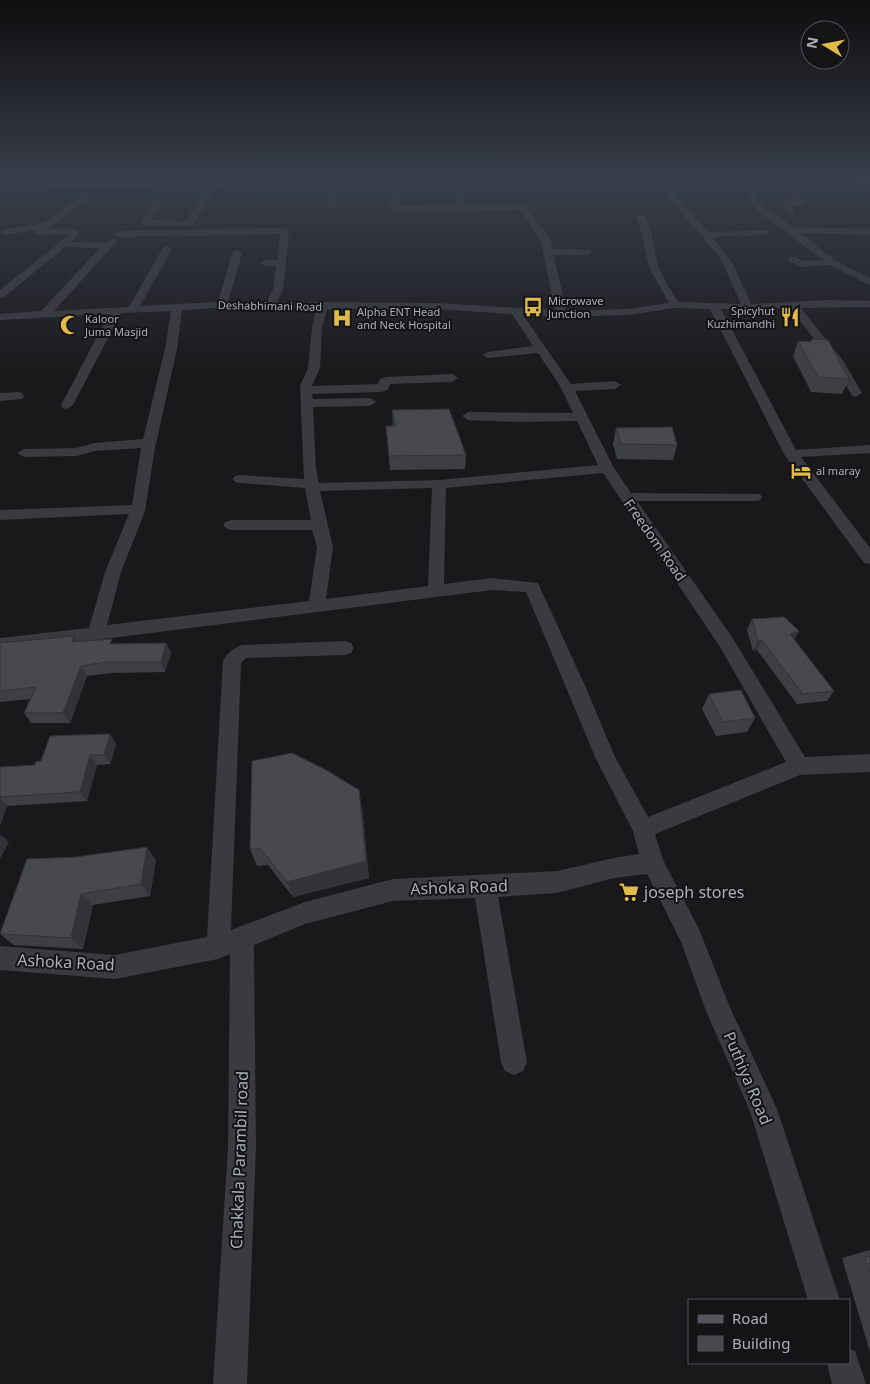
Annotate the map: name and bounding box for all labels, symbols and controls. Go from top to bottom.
north arrow [800,20,850,70]
text: N [801,35,822,50]
place label: Microwave Junction [547,293,603,321]
bus stop icon: Microwave Junction [522,296,544,318]
street label: Deshabhimani Road [218,297,322,314]
place label: Spicyhut Kuzhimandhi [707,303,775,331]
place label: Alpha ENT Head and Neck Hospital [357,304,451,332]
restaurant icon: Spicyhut Kuzhimandhi [779,306,801,328]
hospital icon: Alpha ENT Head and Neck Hospital [331,307,353,329]
place label: Kaloor Juma Masjid [84,311,148,339]
mosque icon: Kaloor Juma Masjid [59,314,81,336]
hotel icon: al maray [790,460,812,482]
place label: al maray [816,463,861,478]
street label: Freedom Road [620,495,691,584]
street label: Ashoka Road [410,874,508,900]
supermarket icon: joseph stores [618,881,640,903]
place label: joseph stores [643,881,744,903]
street label: Ashoka Road [17,948,115,976]
street label: Puthiya Road [719,1028,777,1128]
street label: Chakkala Parambil road [225,1071,253,1249]
legend [688,1299,850,1364]
text: Road [732,1308,768,1328]
text: Building [732,1333,790,1353]

